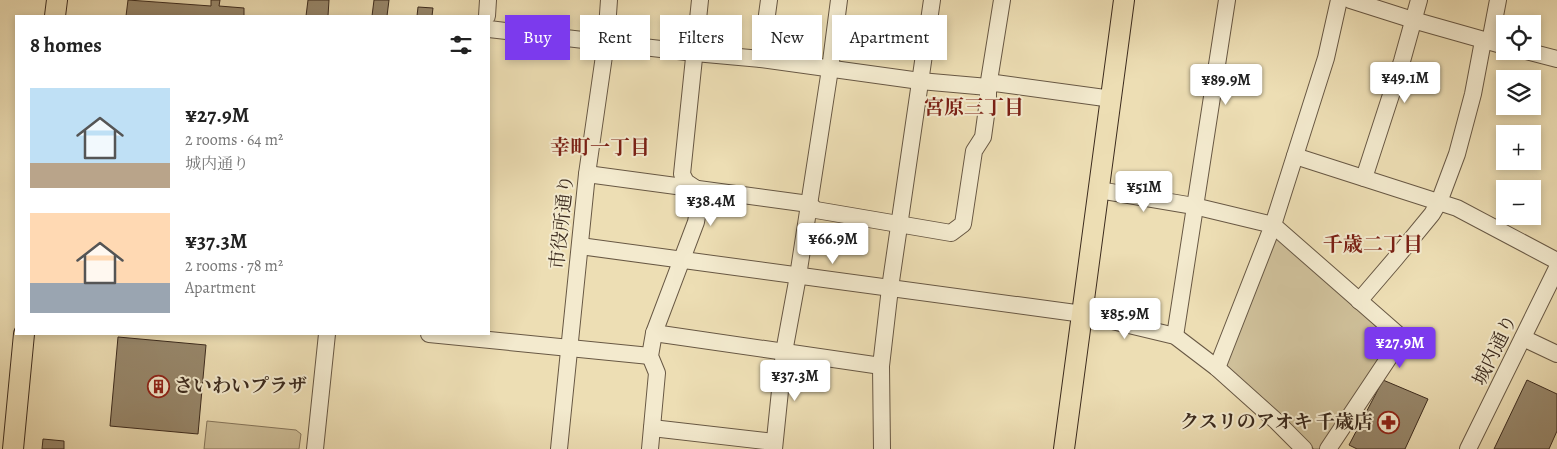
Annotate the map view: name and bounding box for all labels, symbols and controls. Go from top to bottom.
chip: Buy [505,15,570,60]
chip: Rent [580,15,650,60]
chip: Filters [660,15,742,60]
chip: New [752,15,822,60]
chip: Apartment [832,15,947,60]
map controls [1496,15,1541,225]
button: locate [1496,15,1541,60]
text: 8 homes [30,31,102,59]
icon: filters [447,31,475,59]
pin: ¥49.1M [1364,62,1446,104]
pin: ¥89.9M [1185,64,1267,106]
text: ¥49.1M [1381,67,1429,89]
text: ¥89.9M [1201,69,1251,91]
button: layers [1496,70,1541,115]
district label: 宮原三丁目 [924,94,1024,121]
text: ¥27.9M [185,101,249,129]
icon: home [70,108,130,168]
button: + [1496,125,1541,170]
text: 2 rooms · 64 m² [185,129,283,151]
district label: 幸町一丁目 [550,134,650,161]
text: 城内通り [185,153,249,175]
pin: ¥51M [1114,170,1174,213]
street label: 市役所通り [544,173,580,271]
text: ¥51M [1126,176,1162,198]
button: − [1496,180,1541,225]
pin: ¥38.4M [670,184,752,227]
text: ¥38.4M [686,190,736,212]
pin: ¥66.9M [792,222,874,265]
text: ¥37.3M [185,227,248,255]
text: ¥66.9M [808,228,858,250]
district label: 千歳二丁目 [1323,231,1423,258]
icon: home [70,233,130,293]
text: 2 rooms · 78 m² [185,255,283,277]
text: Apartment [185,277,256,299]
pin: ¥85.9M [1084,298,1166,340]
text: ¥85.9M [1101,303,1149,325]
street label: 城内通り [1467,310,1523,390]
pin: ¥27.9M [1359,326,1441,369]
text: ¥27.9M [1375,332,1425,354]
pin: ¥37.3M [754,360,836,402]
text: ¥37.3M [771,365,819,387]
place label: さいわいプラザ [174,373,307,399]
building icon: さいわいプラザ [146,374,170,398]
place label: クスリのアオキ 千歳店 [1180,409,1373,435]
pharmacy icon: クスリのアオキ 千歳店 [1377,410,1401,434]

